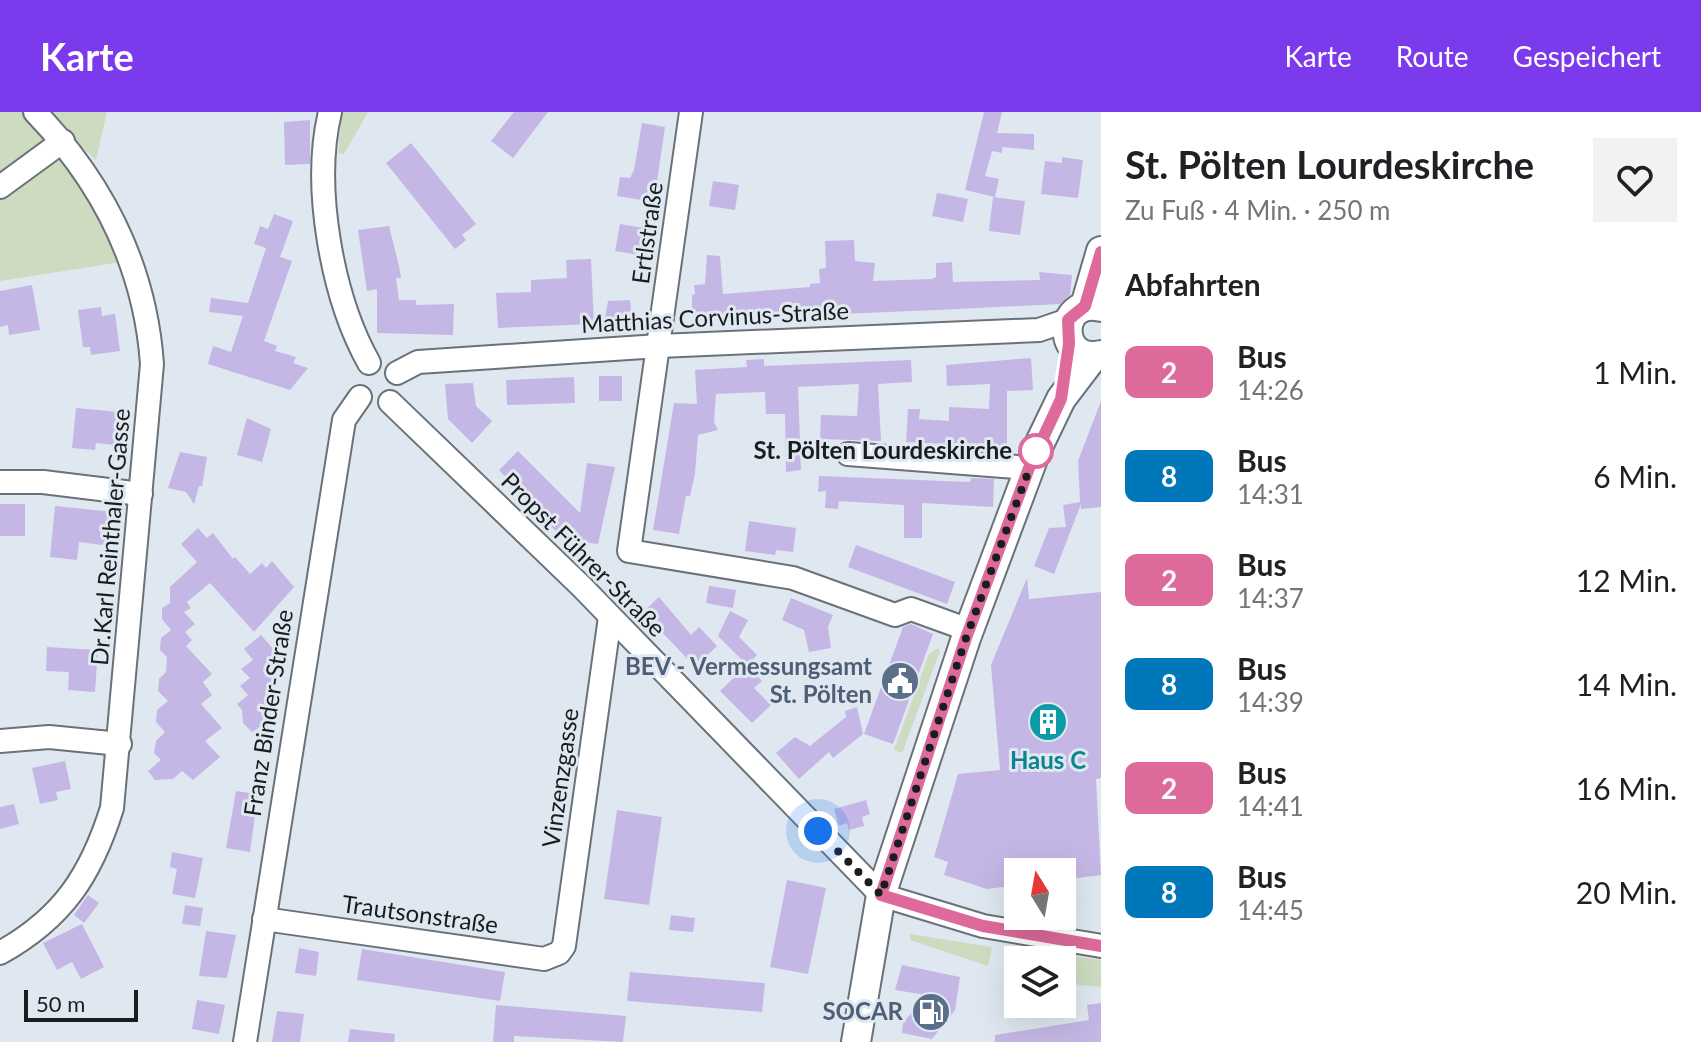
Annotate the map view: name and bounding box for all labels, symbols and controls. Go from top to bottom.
text: Karte [40,33,134,79]
text: Karte [1284,39,1352,73]
text: Route [1396,39,1469,73]
text: Gespeichert [1513,39,1661,73]
button: heart [1593,138,1677,222]
text: St. Pölten Lourdeskirche [1125,141,1534,187]
street label: Ertlstraße [625,180,668,286]
text: Zu Fuß · 4 Min. · 250 m [1125,194,1391,226]
text: Abfahrten [1125,266,1261,302]
street label: Matthias Corvinus-Straße [580,295,850,338]
text: Bus [1237,338,1287,374]
text: 1 Min. [1593,354,1677,390]
text: 2 [1161,355,1177,389]
text: 14:26 [1237,374,1304,406]
street label: Dr.Karl Reinthaler-Gasse [84,407,135,667]
marker: St. Pölten Lourdeskirche [1019,434,1053,468]
place label: St. Pölten Lourdeskirche [754,435,1012,464]
text: Bus [1237,442,1287,478]
text: 6 Min. [1593,458,1677,494]
text: 8 [1161,459,1177,493]
street label: Propst Führer-Straße [496,466,672,642]
text: 14:31 [1237,478,1304,510]
text: Bus [1237,546,1287,582]
text: 12 Min. [1576,562,1677,598]
text: 2 [1161,563,1177,597]
text: 14:37 [1237,582,1304,614]
street label: Franz Binder-Straße [237,607,298,818]
text: Bus [1237,650,1287,686]
place label: BEV - Vermessungsamt St. Pölten [625,651,872,708]
public building icon: BEV - Vermessungsamt St. Pölten [879,660,921,702]
text: 14 Min. [1576,666,1677,702]
text: 8 [1161,667,1177,701]
text: 14:39 [1237,686,1304,718]
building icon: Haus C [1027,701,1069,743]
street label: Vinzenzgasse [535,706,584,850]
place label: Haus C [1010,745,1086,774]
text: Bus [1237,754,1287,790]
text: 16 Min. [1576,770,1677,806]
text: 2 [1161,771,1177,805]
text: 14:41 [1237,790,1304,822]
your location [798,811,838,851]
north arrow [1004,858,1076,930]
map controls [1004,858,1076,1018]
text: Bus [1237,858,1287,894]
text: 20 Min. [1576,874,1677,910]
text: 8 [1161,875,1177,909]
street label: Trautsonstraße [340,888,500,939]
text: 14:45 [1237,894,1304,926]
button: layers [1004,946,1076,1018]
scale bar [24,986,138,1022]
text: 50 m [36,990,85,1017]
fuel station icon: SOCAR [910,991,952,1033]
place label: SOCAR [822,996,904,1025]

